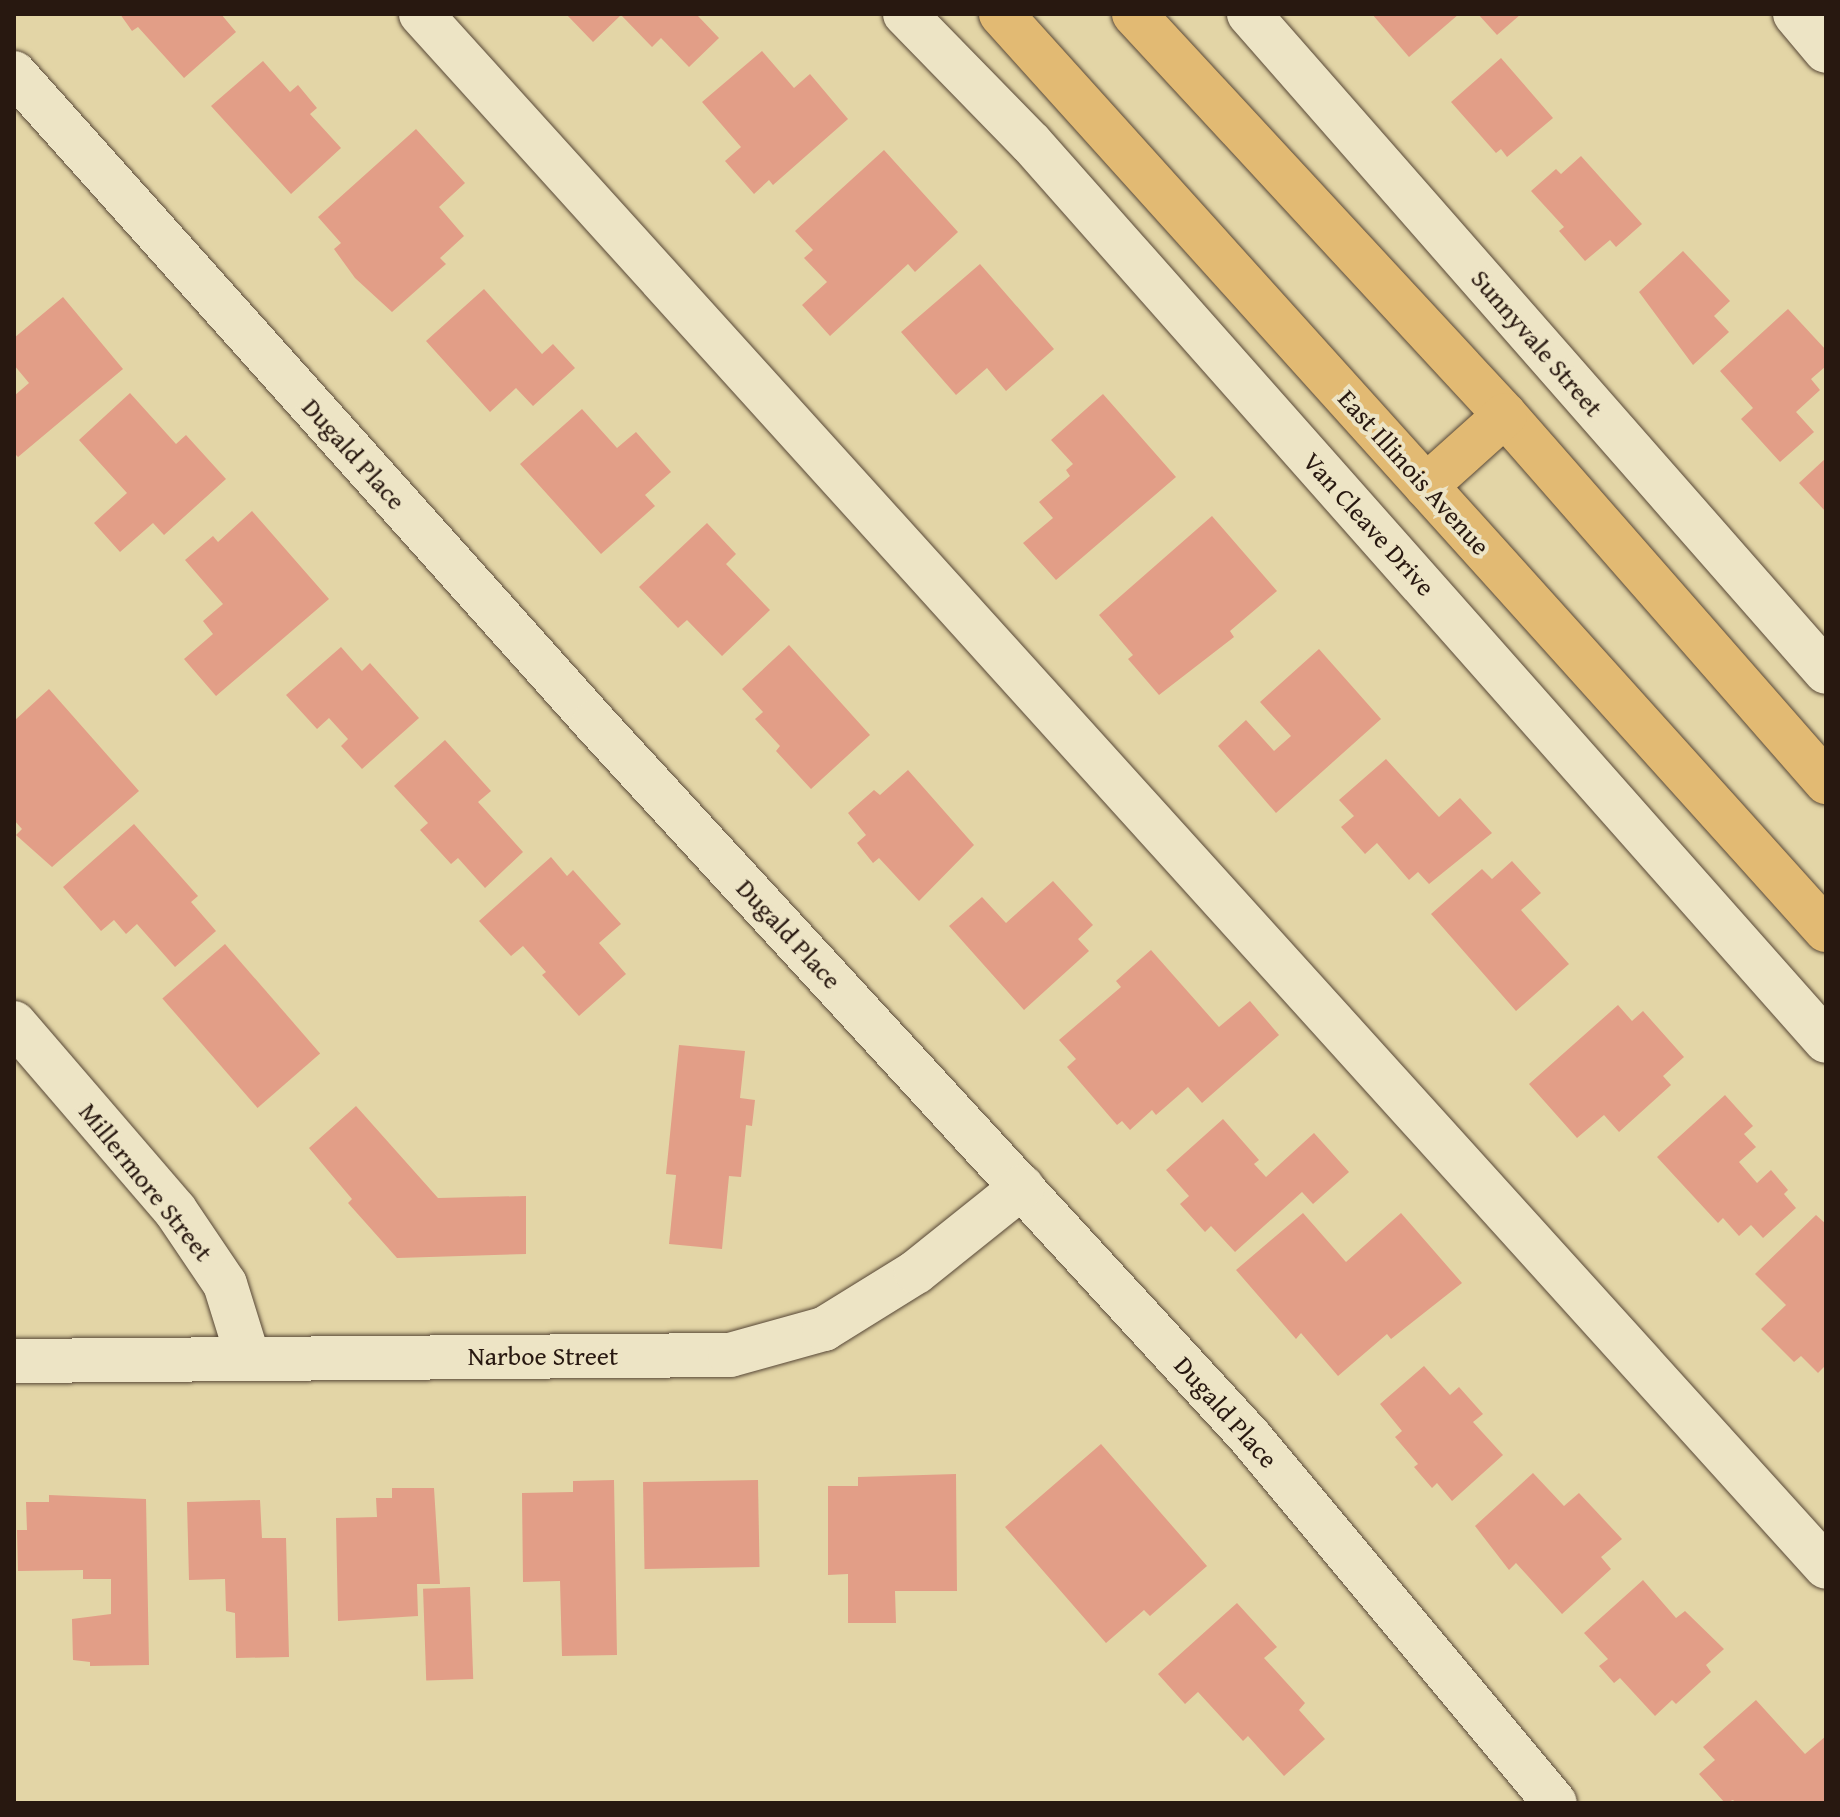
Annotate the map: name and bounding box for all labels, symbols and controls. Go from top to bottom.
street label: Sunnyvale Street [1465,263,1609,423]
street label: East Illinois Avenue [1332,383,1496,561]
street label: Dugald Place [296,392,412,516]
street label: Van Cleave Drive [1296,446,1442,602]
street label: Dugald Place [730,872,848,996]
street label: Millermore Street [73,1097,219,1267]
street label: Narboe Street [468,1340,618,1372]
street label: Dugald Place [1168,1350,1284,1474]

